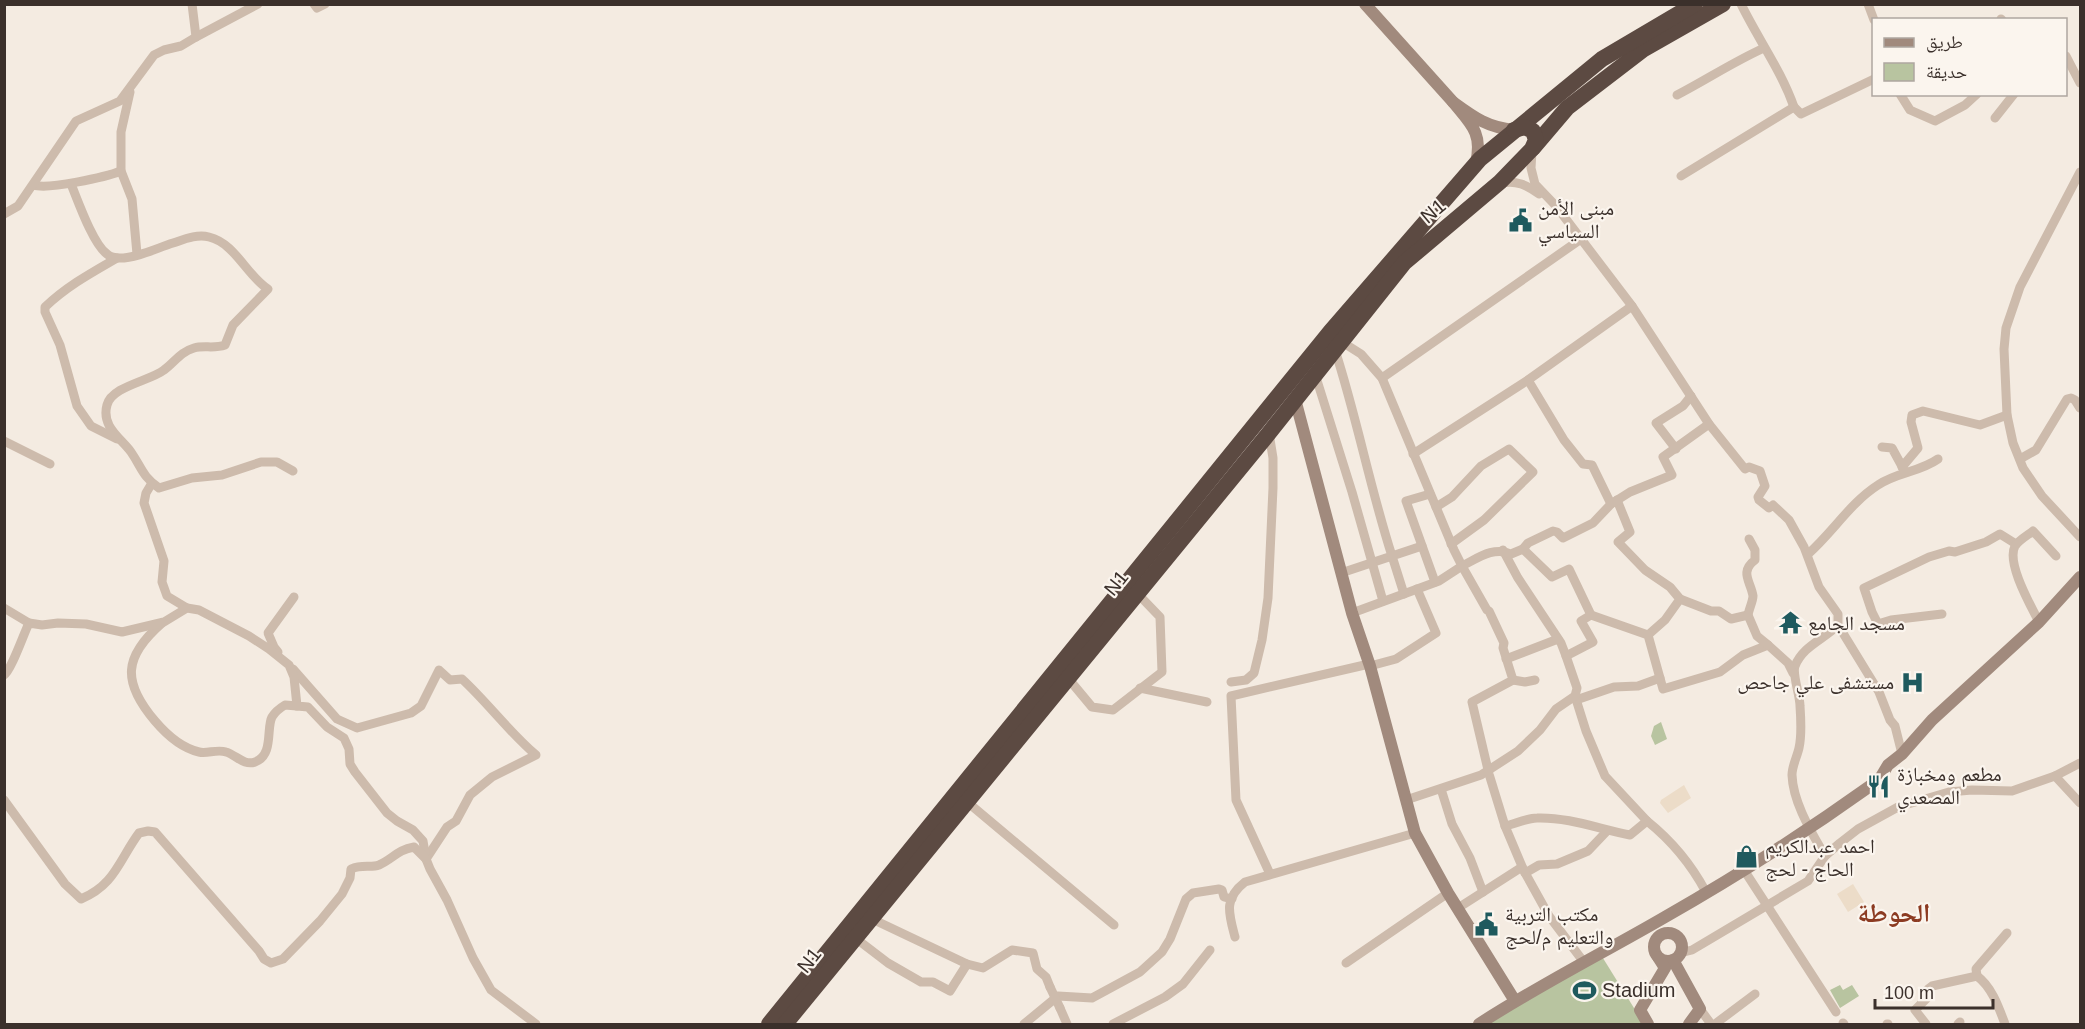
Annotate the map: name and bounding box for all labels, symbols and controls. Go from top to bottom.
legend [1872,18,2067,96]
text: طريق [1926,32,1963,53]
text: حديقة [1926,62,1967,82]
street label: N1 [1416,194,1450,228]
place label: مبنى الأمن السياسي [1538,197,1614,247]
public building icon: مبنى الأمن السياسي [1507,207,1533,233]
street label: N1 [1099,566,1133,600]
temple icon: مسجد الجامع [1777,610,1803,636]
place label: مسجد الجامع [1808,612,1905,636]
hospital icon: مستشفى علي جاحص [1899,669,1925,695]
place label: مستشفى علي جاحص [1737,671,1894,698]
place label: مطعم ومخبازة المصعدي [1897,763,2002,813]
restaurant icon: مطعم ومخبازة المصعدي [1866,773,1892,799]
place label: احمد عبدالكريم الحاج - لحج [1765,835,1875,882]
shop icon: احمد عبدالكريم الحاج - لحج [1734,844,1760,870]
district label: الحوطة [1858,898,1930,928]
place label: مكتب التربية والتعليم م/لحج [1505,903,1613,951]
public building icon: مكتب التربية والتعليم م/لحج [1474,912,1500,938]
street label: N1 [792,943,826,977]
scale bar [1875,972,1994,1010]
sports icon: Stadium [1571,977,1597,1003]
place label: Stadium [1602,979,1675,1001]
text: 100 m [1884,983,1934,1003]

